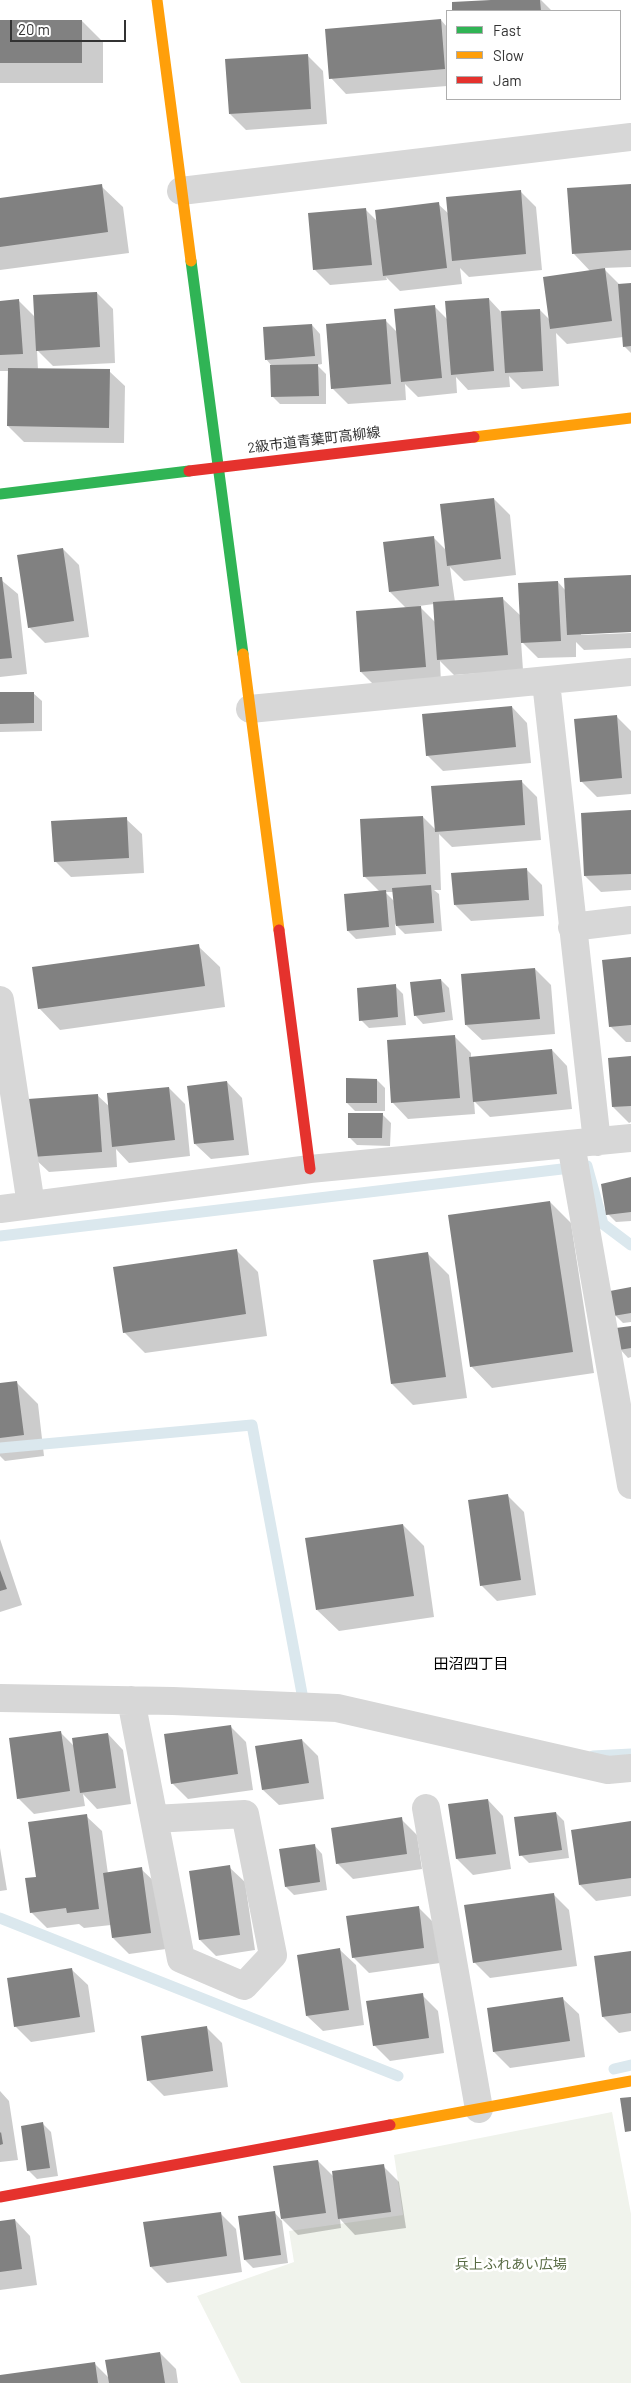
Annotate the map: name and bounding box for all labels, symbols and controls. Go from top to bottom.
scale bar [12,10,129,42]
legend [446,10,621,100]
text: 20 m [18,20,50,38]
text: Fast [493,21,521,39]
text: Slow [493,46,524,64]
text: Jam [493,71,522,89]
street label: 2級市道青葉町高柳線 [247,424,381,456]
district label: 田沼四丁目 [434,1655,508,1673]
park label: 兵上ふれあい広場 [455,2256,567,2272]

